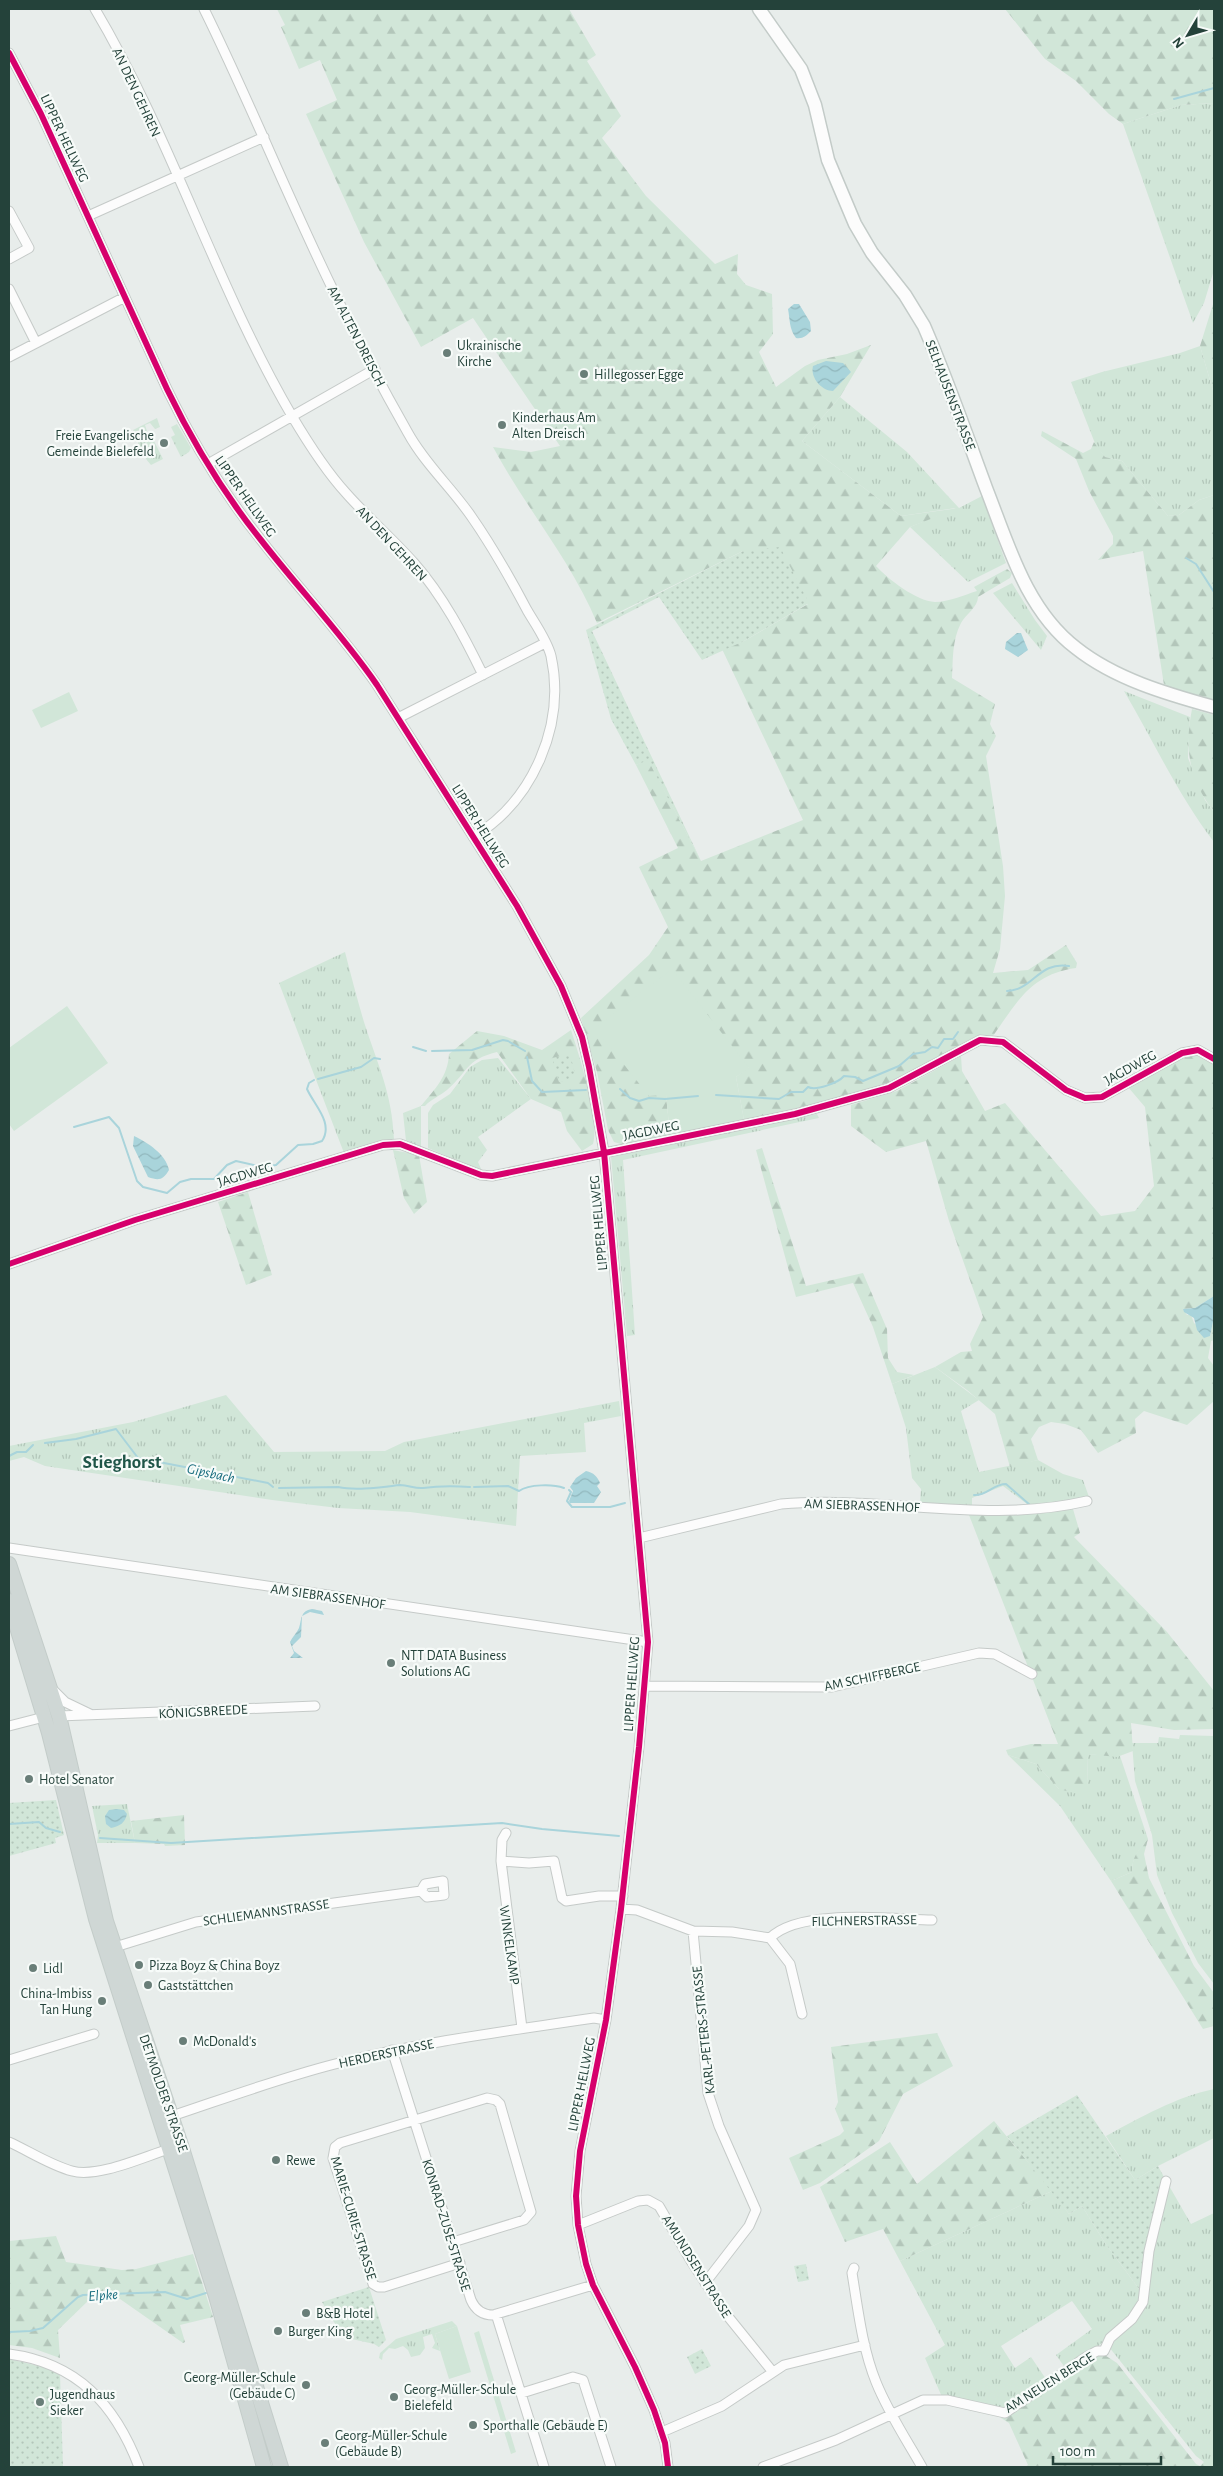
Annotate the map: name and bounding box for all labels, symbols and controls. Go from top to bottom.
north arrow [1163,10,1213,60]
text: N [1170,34,1187,51]
street label: AN DEN GEHREN [109,46,163,139]
street label: LIPPER HELLWEG [38,92,91,185]
street label: AM ALTEN DREISCH [325,284,388,389]
street label: SELHAUSENSTRASSE [922,338,978,453]
place label: Ukrainische Kirche [457,339,521,369]
marker: Ukrainische Kirche [441,347,453,359]
marker: Hillegosser Egge [578,368,590,380]
place label: Hillegosser Egge [594,368,684,382]
place label: Kinderhaus Am Alten Dreisch [512,411,596,441]
marker: Kinderhaus Am Alten Dreisch [496,419,508,431]
place label: Freie Evangelische Gemeinde Bielefeld [47,429,154,459]
marker: Freie Evangelische Gemeinde Bielefeld [158,437,170,449]
street label: LIPPER HELLWEG [212,453,278,540]
street label: AN DEN GEHREN [353,504,429,584]
street label: LIPPER HELLWEG [449,782,511,871]
street label: JAGDWEG [1102,1048,1159,1088]
street label: JAGDWEG [622,1119,680,1143]
street label: JAGDWEG [216,1160,275,1190]
street label: LIPPER HELLWEG [588,1175,610,1271]
district label: Stieghorst [83,1453,162,1472]
water label: Gipsbach [186,1461,236,1486]
street label: AM SIEBRASSENHOF [804,1497,921,1515]
street label: AM SIEBRASSENHOF [270,1582,387,1612]
street label: LIPPER HELLWEG [622,1636,642,1732]
place label: NTT DATA Business Solutions AG [401,1649,506,1679]
marker: NTT DATA Business Solutions AG [385,1657,397,1669]
street label: AM SCHIFFBERGE [823,1660,922,1694]
street label: KÖNIGSBREEDE [158,1700,248,1721]
marker: Hotel Senator [23,1773,35,1785]
place label: Hotel Senator [39,1773,114,1787]
street label: SCHLIEMANNSTRASSE [202,1897,330,1929]
street label: WINKELKAMP [497,1905,522,1986]
street label: FILCHNERSTRASSE [811,1913,917,1929]
marker: Pizza Boyz & China Boyz [133,1959,145,1971]
place label: Pizza Boyz & China Boyz [149,1959,280,1973]
marker: Lidl [27,1962,39,1974]
place label: Lidl [43,1962,63,1976]
street label: KARL-PETERS-STRASSE [690,1965,718,2095]
marker: Gaststättchen [142,1979,154,1991]
place label: Gaststättchen [158,1979,234,1993]
place label: China-Imbiss Tan Hung [21,1987,92,2017]
marker: China-Imbiss Tan Hung [96,1995,108,2007]
street label: DETMOLDER STRASSE [136,2033,190,2154]
marker: McDonald's [177,2035,189,2047]
place label: McDonald's [193,2035,256,2049]
street label: LIPPER HELLWEG [566,2036,598,2132]
street label: HERDERSTRASSE [337,2037,435,2071]
marker: Rewe [270,2154,282,2166]
place label: Rewe [286,2154,315,2168]
street label: MARIE-CURIE-STRASSE [328,2155,379,2282]
street label: KONRAD-ZUSE-STRASSE [419,2158,473,2293]
street label: AMUNDSENSTRASSE [659,2213,734,2321]
water label: Elpke [88,2287,119,2304]
marker: B&B Hotel [300,2307,312,2319]
place label: B&B Hotel [316,2307,373,2321]
marker: Burger King [272,2325,284,2337]
place label: Burger King [288,2325,352,2339]
street label: AM NEUEN BERGE [1002,2350,1097,2416]
place label: Georg-Müller-Schule (Gebäude C) [184,2371,296,2401]
marker: Georg-Müller-Schule (Gebäude C) [300,2379,312,2391]
place label: Georg-Müller-Schule Bielefeld [404,2383,516,2413]
place label: Jugendhaus Sieker [50,2388,115,2418]
marker: Georg-Müller-Schule Bielefeld [388,2391,400,2403]
marker: Jugendhaus Sieker [34,2396,46,2408]
marker: Sporthalle (Gebäude E) [467,2419,479,2431]
place label: Sporthalle (Gebäude E) [483,2419,608,2433]
place label: Georg-Müller-Schule (Gebäude B) [335,2429,447,2459]
scale bar [1053,2434,1160,2466]
marker: Georg-Müller-Schule (Gebäude B) [319,2437,331,2449]
text: 100 m [1060,2444,1095,2459]

